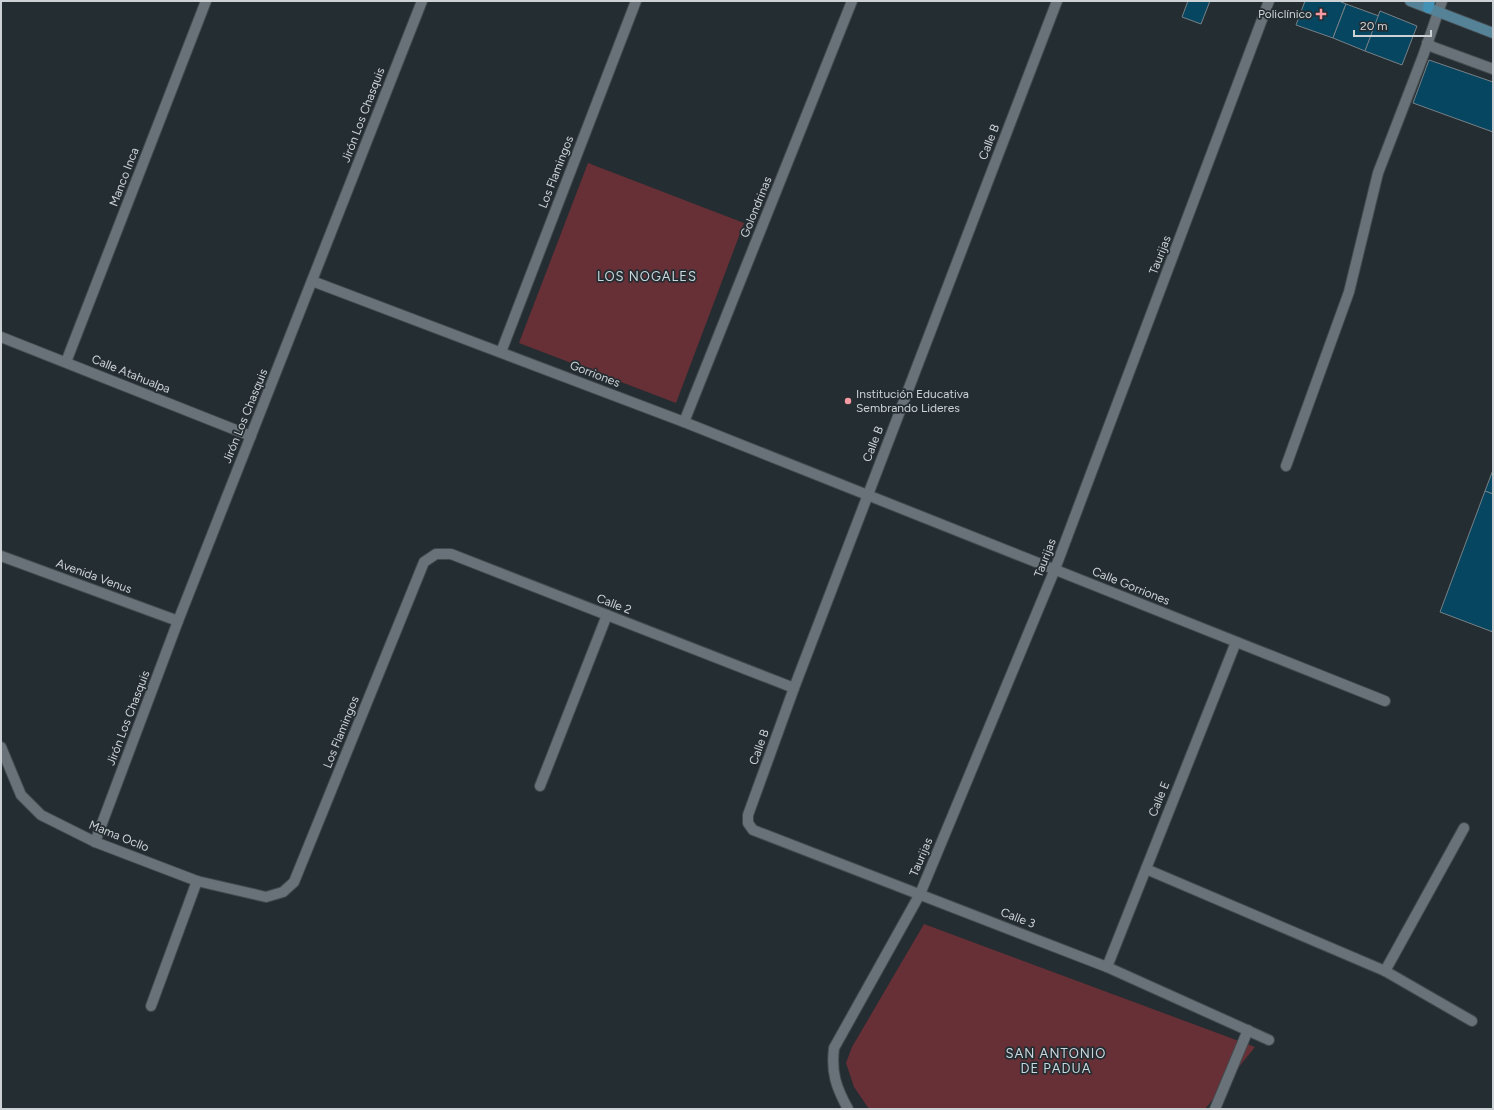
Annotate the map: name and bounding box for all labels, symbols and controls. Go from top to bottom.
place label: Policlínico [1258,7,1312,21]
marker: Policlínico [1315,8,1327,20]
scale bar [1354,12,1431,38]
text: 20 m [1360,19,1388,33]
street label: Jirón Los Chasquis [338,65,388,164]
street label: Calle B [976,122,1002,162]
street label: Los Flamingos [536,133,576,210]
street label: Manco Inca [106,146,142,208]
street label: Golondrinas [737,174,775,240]
street label: Taurijas [1146,233,1174,276]
district label: LOS NOGALES [597,269,697,284]
street label: Calle Atahualpa [90,352,172,396]
street label: Gorriones [568,358,623,390]
street label: Jirón Los Chasquis [220,366,270,465]
place label: Institución Educativa Sembrando Lideres [856,387,969,415]
marker: Institución Educativa Sembrando Lideres [843,396,853,406]
street label: Calle B [860,424,886,464]
street label: Taurijas [1031,536,1059,579]
street label: Avenida Venus [54,556,134,596]
street label: Calle Gorriones [1090,564,1172,608]
street label: Calle 2 [595,591,633,617]
street label: Jirón Los Chasquis [103,668,153,767]
street label: Los Flamingos [320,694,362,770]
street label: Calle B [746,727,772,767]
street label: Calle E [1146,779,1172,819]
street label: Mama Ocllo [87,818,151,854]
street label: Taurijas [907,835,936,878]
street label: Calle 3 [999,905,1037,931]
district label: SAN ANTONIO DE PADUA [1006,1046,1106,1076]

